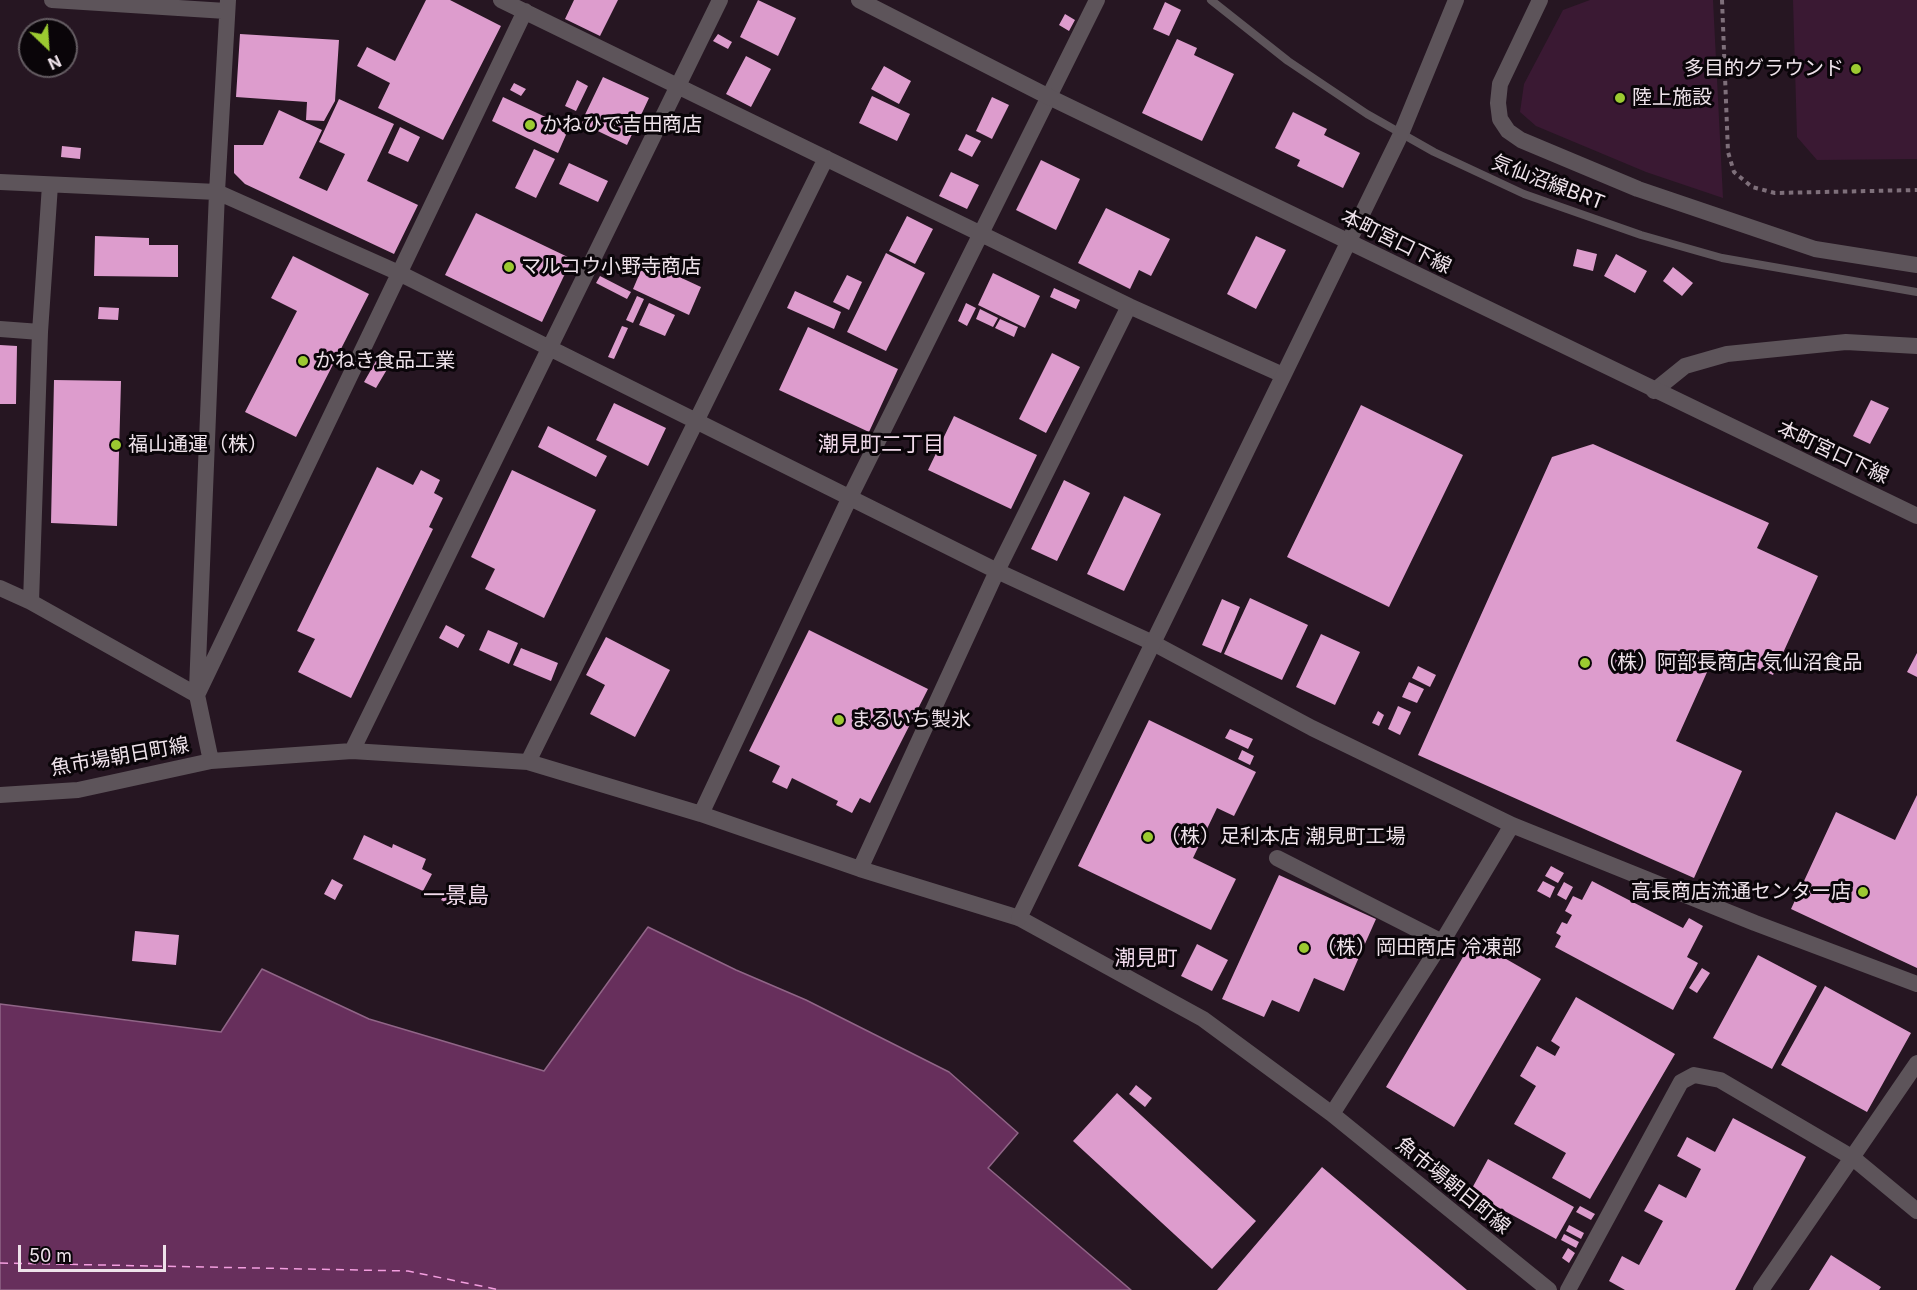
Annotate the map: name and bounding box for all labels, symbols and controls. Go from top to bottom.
north arrow [18,18,78,78]
text: N [45,51,65,74]
place label: 多目的グラウンド [1684,57,1844,81]
marker: 多目的グラウンド [1849,62,1863,76]
place label: 陸上施設 [1632,86,1712,110]
marker: 陸上施設 [1613,91,1627,105]
place label: かねひで吉田商店 [542,113,702,137]
marker: かねひで吉田商店 [523,118,537,132]
street label: 気仙沼線BRT [1488,150,1608,216]
street label: 本町宮口下線 [1337,205,1455,279]
place label: マルコウ小野寺商店 [521,255,701,279]
marker: マルコウ小野寺商店 [502,260,516,274]
place label: かねき食品工業 [315,349,455,373]
marker: かねき食品工業 [296,354,310,368]
street label: 本町宮口下線 [1774,417,1892,489]
district label: 潮見町二丁目 [818,432,944,458]
place label: 福山通運（株） [128,433,268,457]
marker: 福山通運（株） [109,438,123,452]
place label: （株）阿部長商店 気仙沼食品 [1597,651,1863,675]
marker: （株）阿部長商店 気仙沼食品 [1578,656,1592,670]
place label: まるいち製氷 [851,708,971,732]
marker: まるいち製氷 [832,713,846,727]
street label: 魚市場朝日町線 [49,733,191,781]
place label: （株）足利本店 潮見町工場 [1160,825,1406,849]
marker: （株）足利本店 潮見町工場 [1141,830,1155,844]
place label: 高長商店流通センター店 [1631,880,1851,904]
district label: 一景島 [423,883,489,909]
marker: 高長商店流通センター店 [1856,885,1870,899]
place label: （株）岡田商店 冷凍部 [1316,936,1522,960]
marker: （株）岡田商店 冷凍部 [1297,941,1311,955]
district label: 潮見町 [1115,946,1177,972]
street label: 魚市場朝日町線 [1391,1133,1515,1239]
scale bar [21,1233,170,1271]
text: 50 m [29,1245,72,1266]

